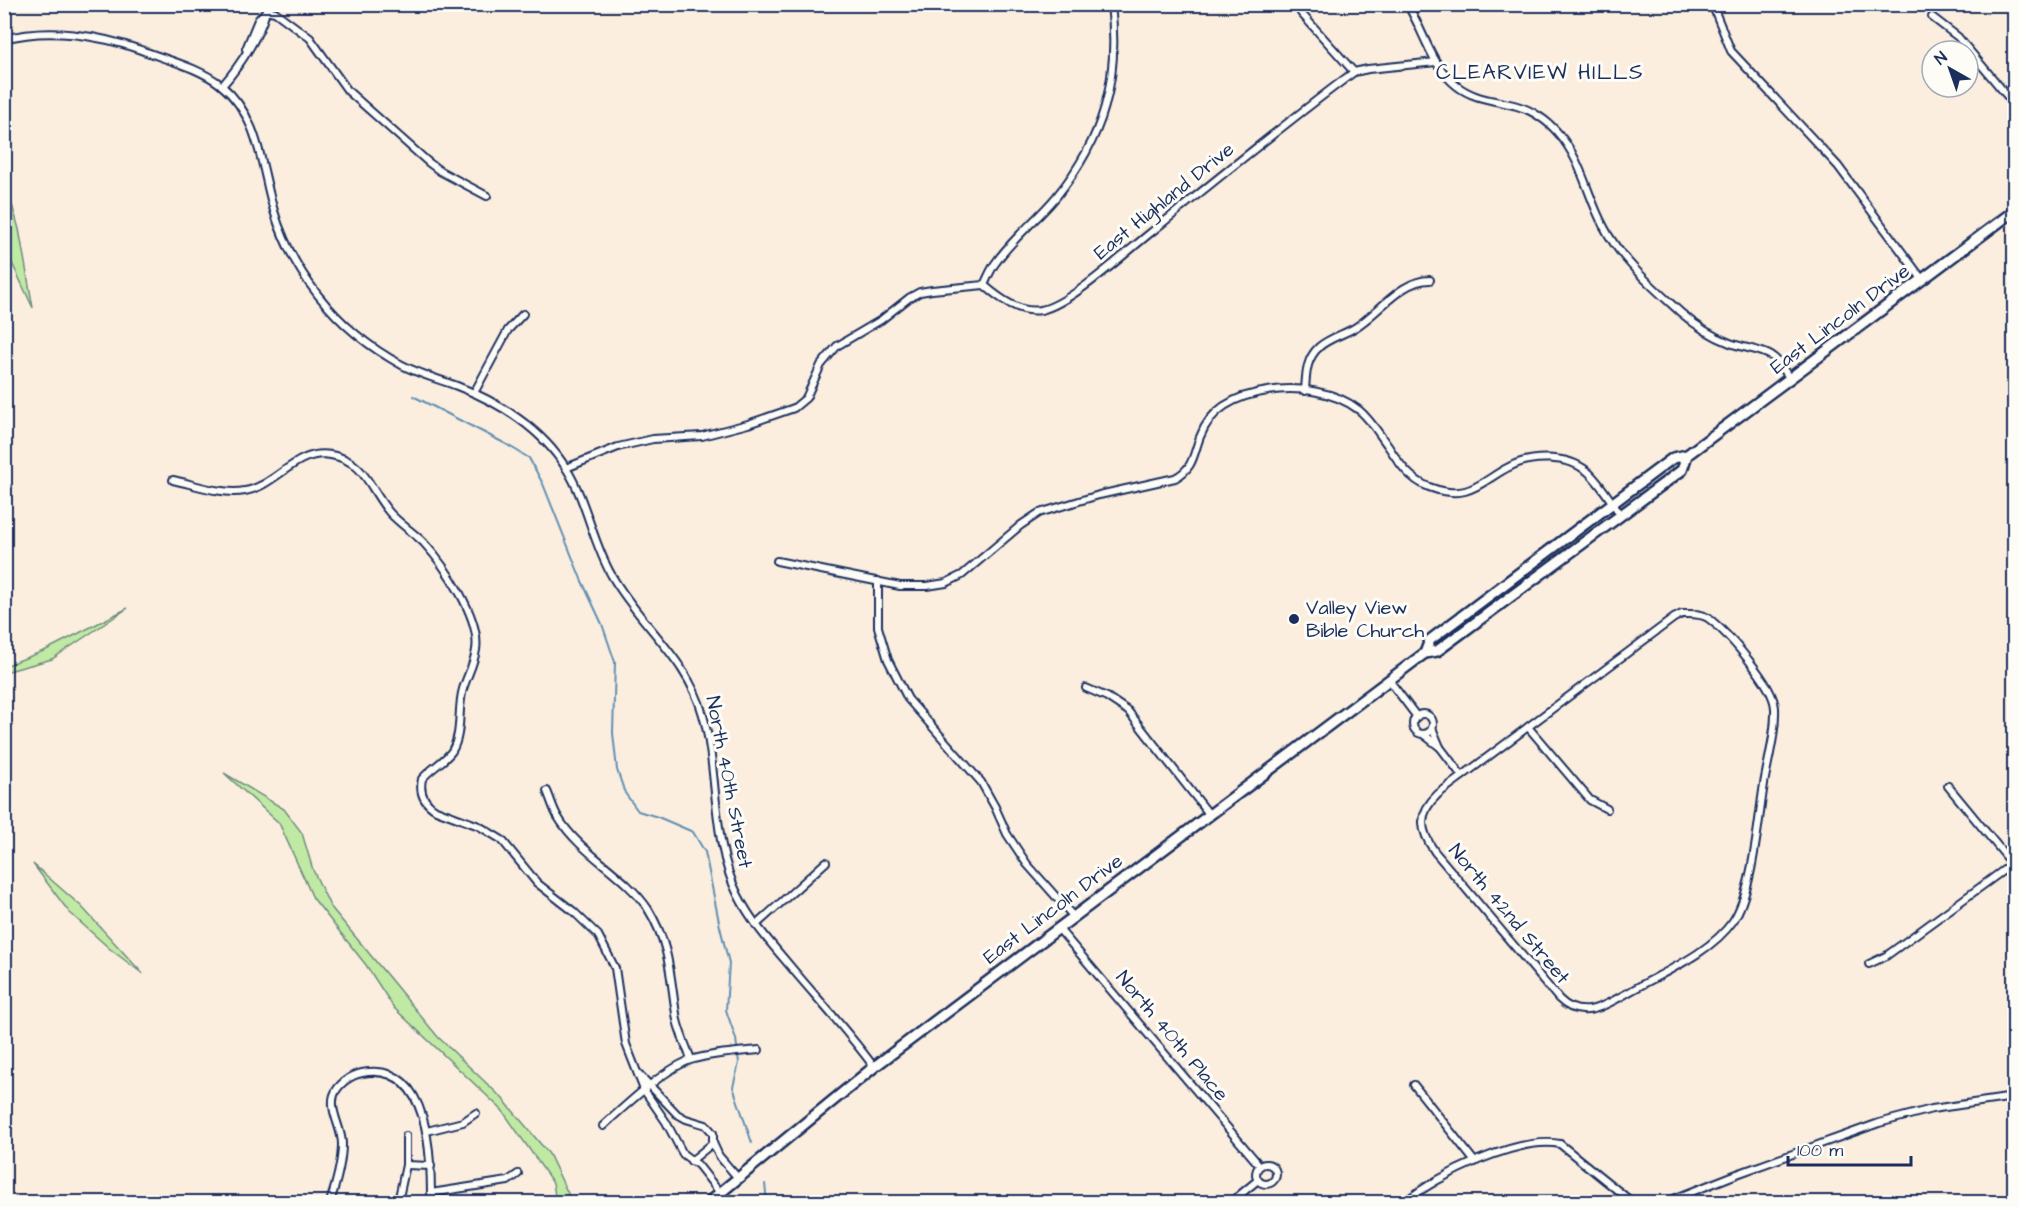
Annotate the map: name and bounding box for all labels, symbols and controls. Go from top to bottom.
north arrow [1920,39,1980,99]
text: N [1930,47,1952,70]
district label: CLEARVIEW HILLS [1436,58,1644,87]
street label: East Highland Drive [1088,135,1241,267]
street label: East Lincoln Drive [1764,257,1916,381]
place label: Valley View Bible Church [1306,594,1424,645]
marker: Valley View Bible Church [1287,612,1301,626]
street label: North 40th Street [699,694,759,870]
street label: North 42nd Street [1442,838,1576,990]
street label: East Lincoln Drive [977,847,1129,971]
street label: North 40th Place [1109,965,1235,1107]
scale bar [1788,1129,1911,1167]
text: 100 m [1797,1138,1843,1163]

